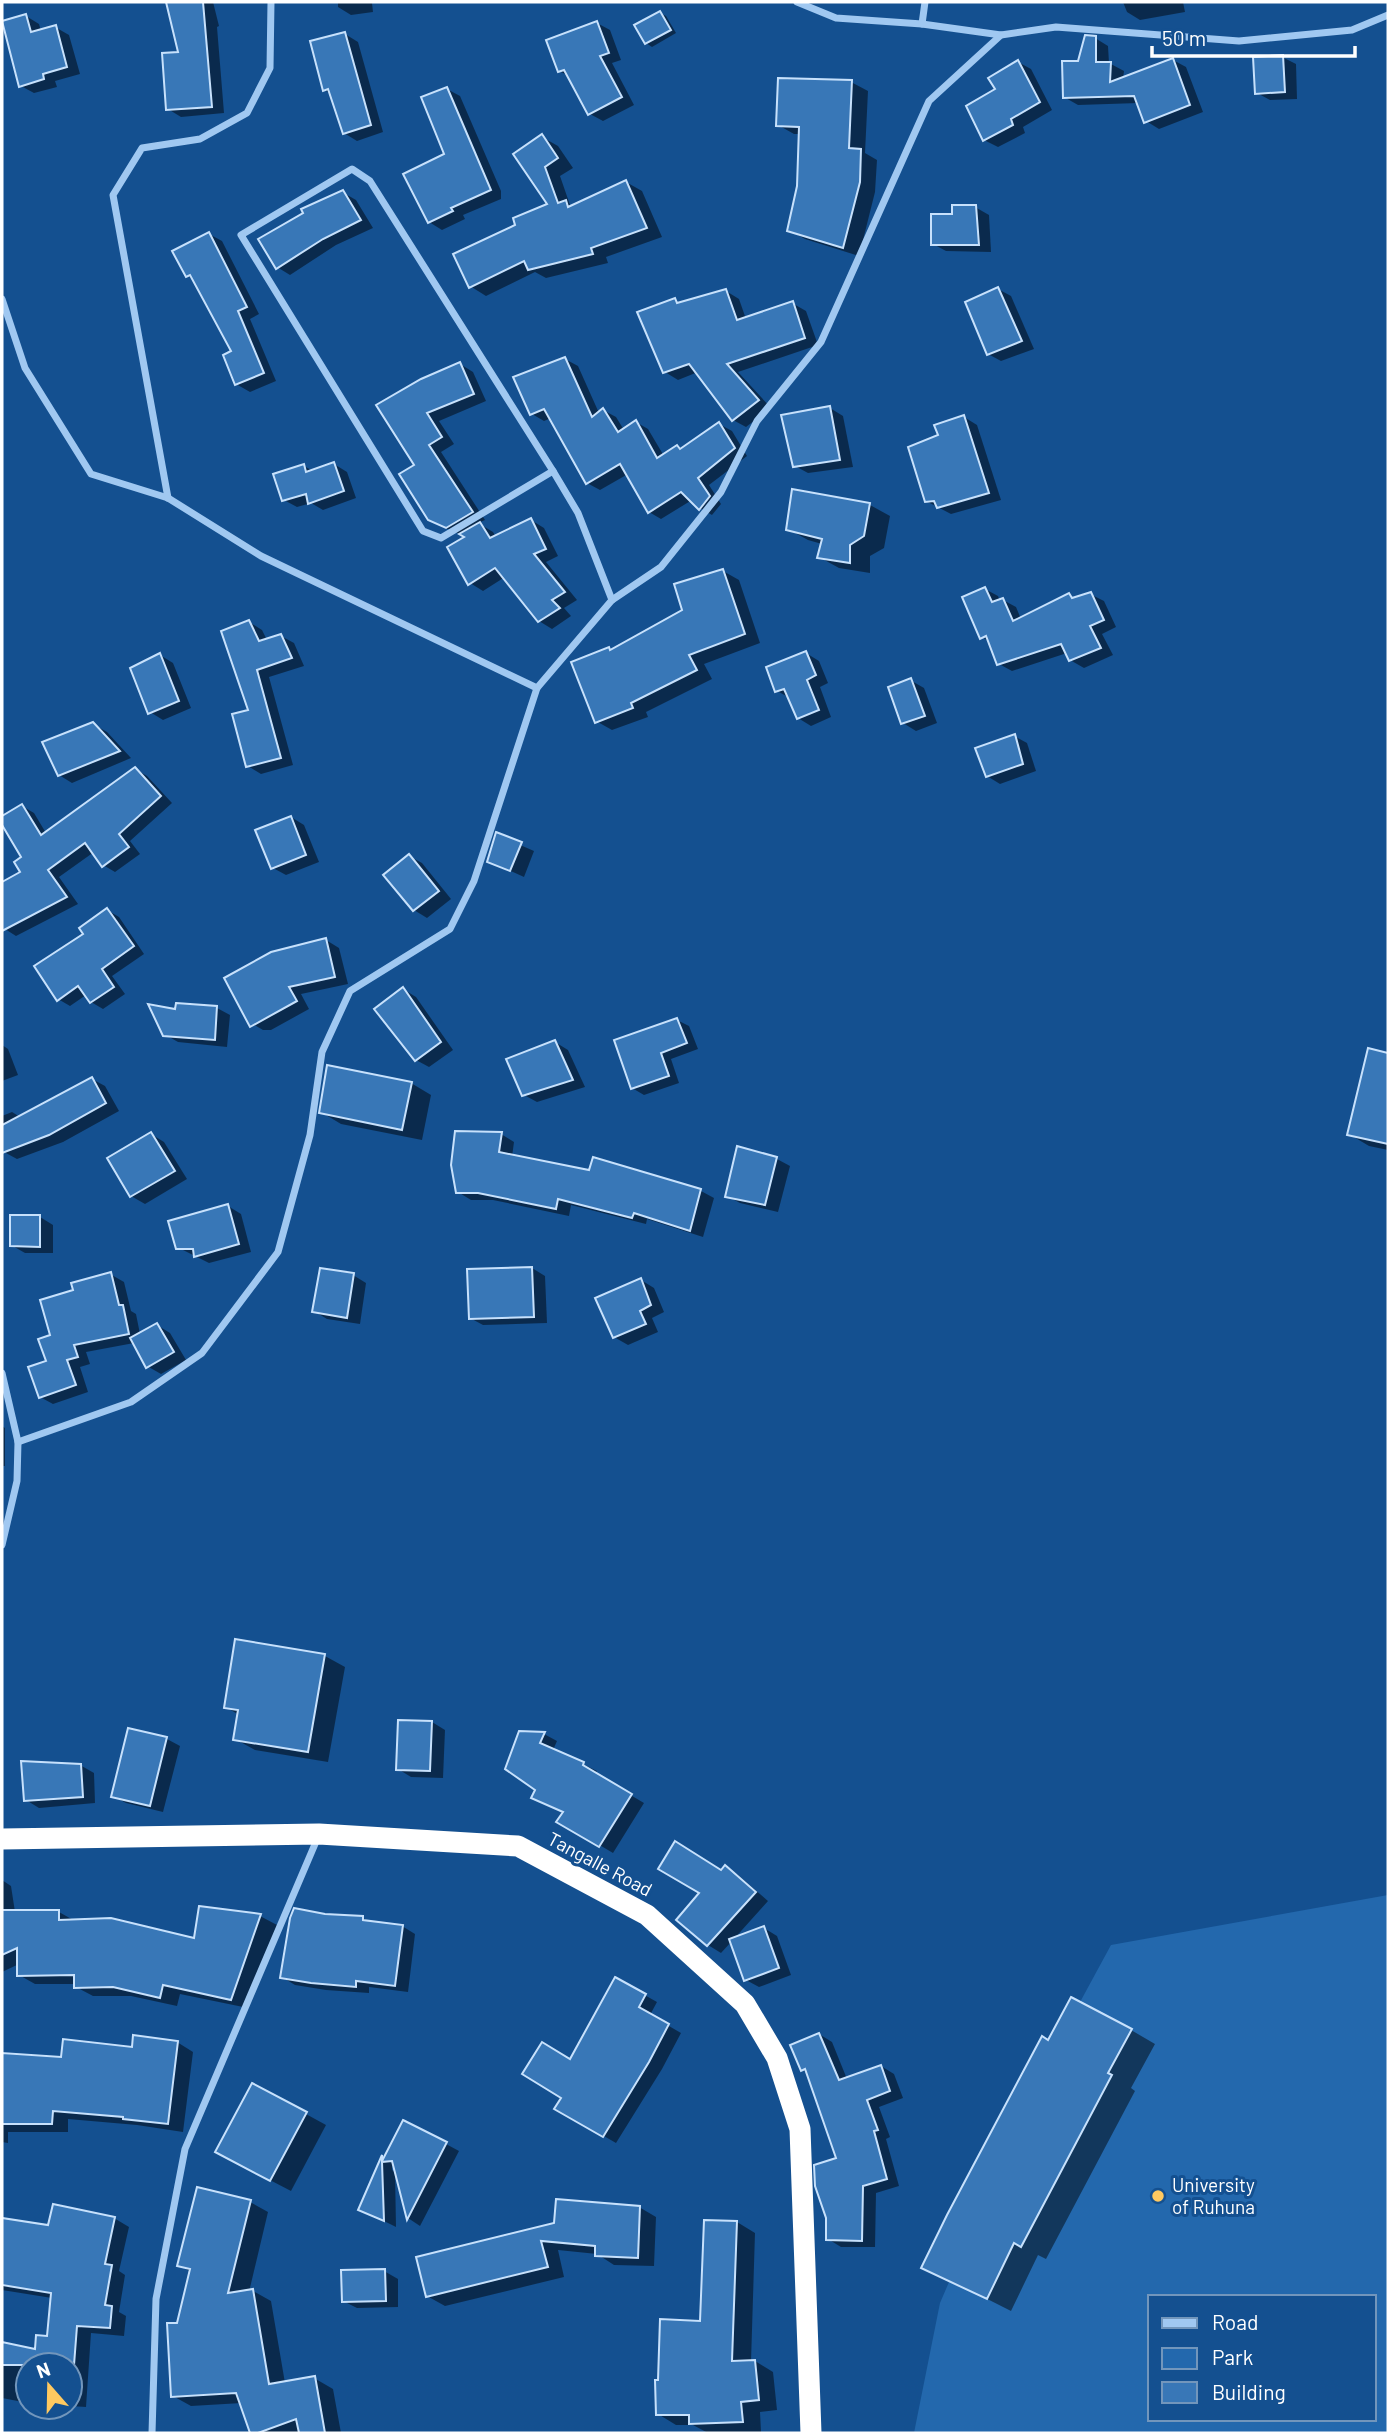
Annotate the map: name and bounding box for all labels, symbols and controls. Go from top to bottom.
scale bar [1152,14,1355,58]
text: 50 m [1162,25,1206,50]
street label: Tangalle Road [544,1826,656,1901]
place label: University of Ruhuna [1172,2173,1255,2218]
marker: University of Ruhuna [1150,2188,1166,2204]
legend [1148,2295,1376,2421]
text: Road [1212,2309,1258,2334]
text: Park [1212,2344,1253,2369]
north arrow [14,2351,84,2421]
text: N [33,2357,53,2383]
text: Building [1212,2379,1286,2404]

